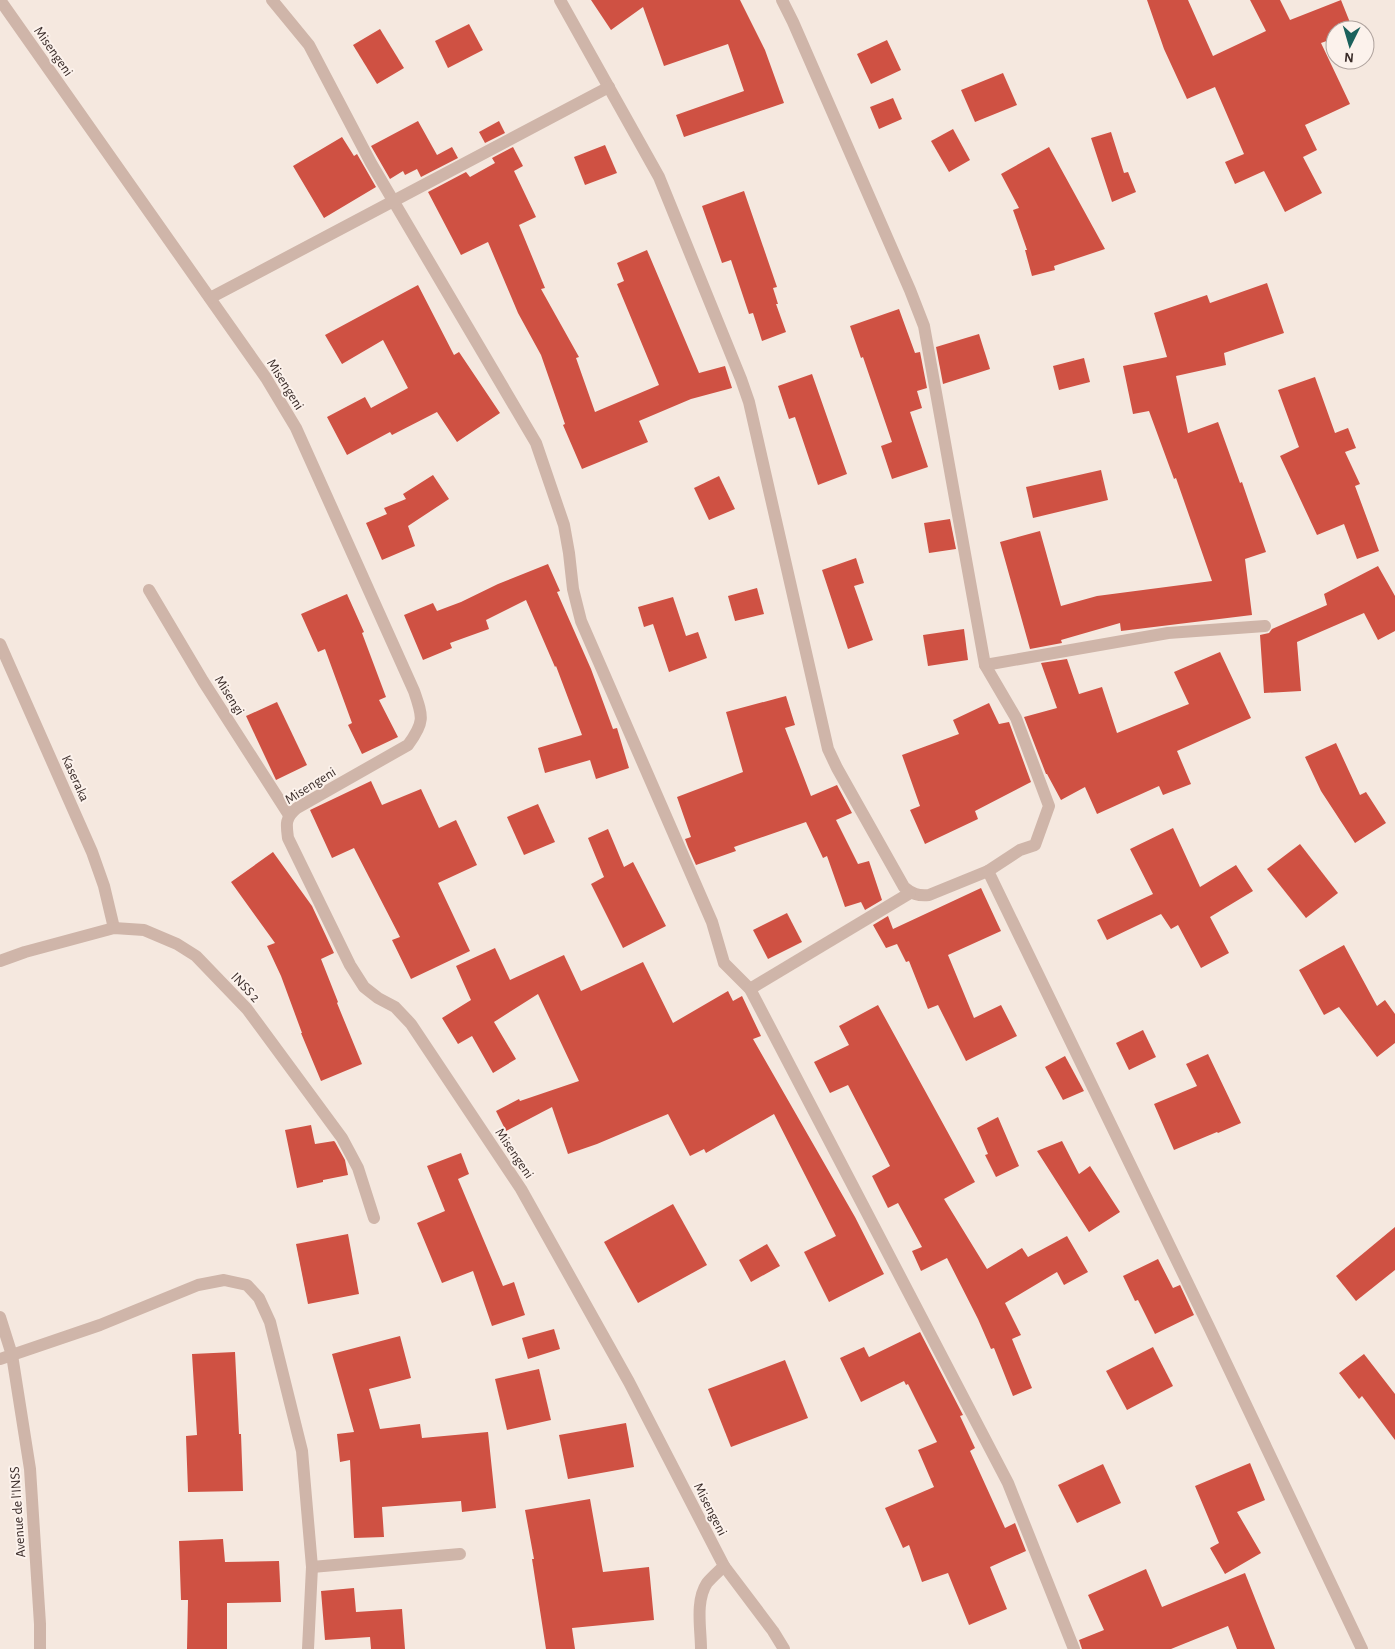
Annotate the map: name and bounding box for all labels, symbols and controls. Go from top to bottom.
north arrow [1325,20,1375,70]
street label: Misengeni [31,24,75,79]
text: N [1343,50,1354,64]
street label: Misengeni [264,357,306,412]
street label: Misengi [212,673,247,718]
street label: Kaseraka [59,753,92,804]
street label: Misengeni [283,765,338,807]
street label: INSS 2 [228,970,262,1005]
street label: Misengeni [492,1126,536,1181]
street label: Avenue de l'INSS [8,1466,28,1558]
street label: Misengeni [691,1481,729,1538]

